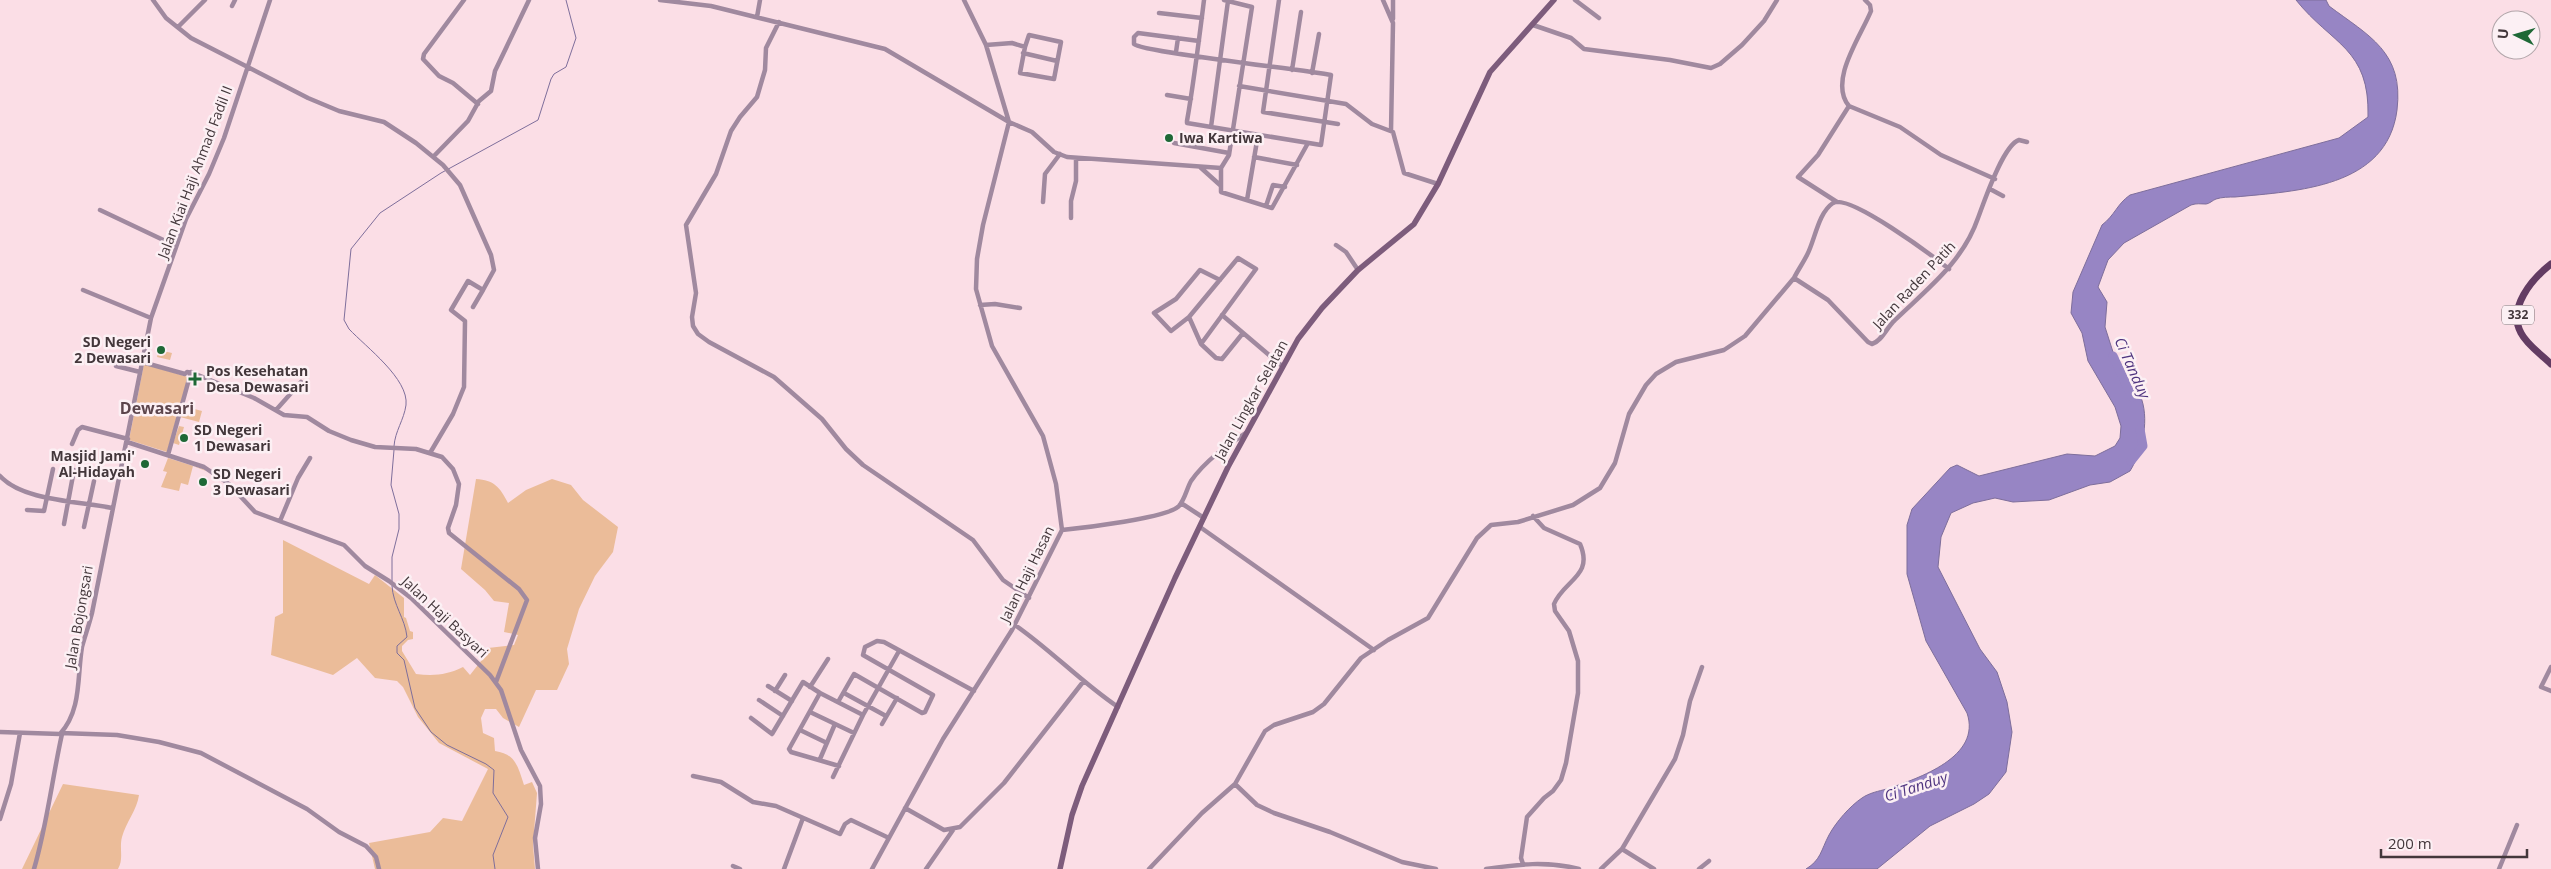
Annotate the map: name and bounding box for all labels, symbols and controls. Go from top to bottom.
north arrow [2491,10,2541,60]
text: U [2493,28,2512,40]
street label: Jalan Kiai Haji Ahmad Fadil II [152,83,236,263]
place label: Iwa Kartiwa [1179,128,1263,147]
marker: Iwa Kartiwa [1163,132,1175,144]
street label: Jalan Raden Patih [1867,237,1959,334]
road number: 332 [2502,306,2534,324]
place label: SD Negeri 2 Dewasari [74,332,151,367]
water label: Ci Tanduy [2110,334,2156,402]
street label: Jalan Lingkar Selatan [1209,336,1292,465]
marker: SD Negeri 2 Dewasari [155,344,167,356]
place label: Pos Kesehatan Desa Dewasari [206,361,309,396]
marker: Pos Kesehatan Desa Dewasari [188,372,202,386]
district label: Dewasari [120,397,194,419]
place label: SD Negeri 1 Dewasari [194,420,271,455]
marker: SD Negeri 1 Dewasari [178,432,190,444]
place label: Masjid Jami' Al-Hidayah [51,446,135,481]
marker: Masjid Jami' Al-Hidayah [139,458,151,470]
place label: SD Negeri 3 Dewasari [213,464,290,499]
marker: SD Negeri 3 Dewasari [197,476,209,488]
street label: Jalan Haji Hasan [994,522,1058,627]
street label: Jalan Bojongsari [60,564,97,672]
street label: Jalan Haji Basyari [397,570,493,662]
water label: Ci Tanduy [1882,766,1951,806]
scale bar [2381,826,2527,858]
text: 200 m [2388,833,2432,853]

